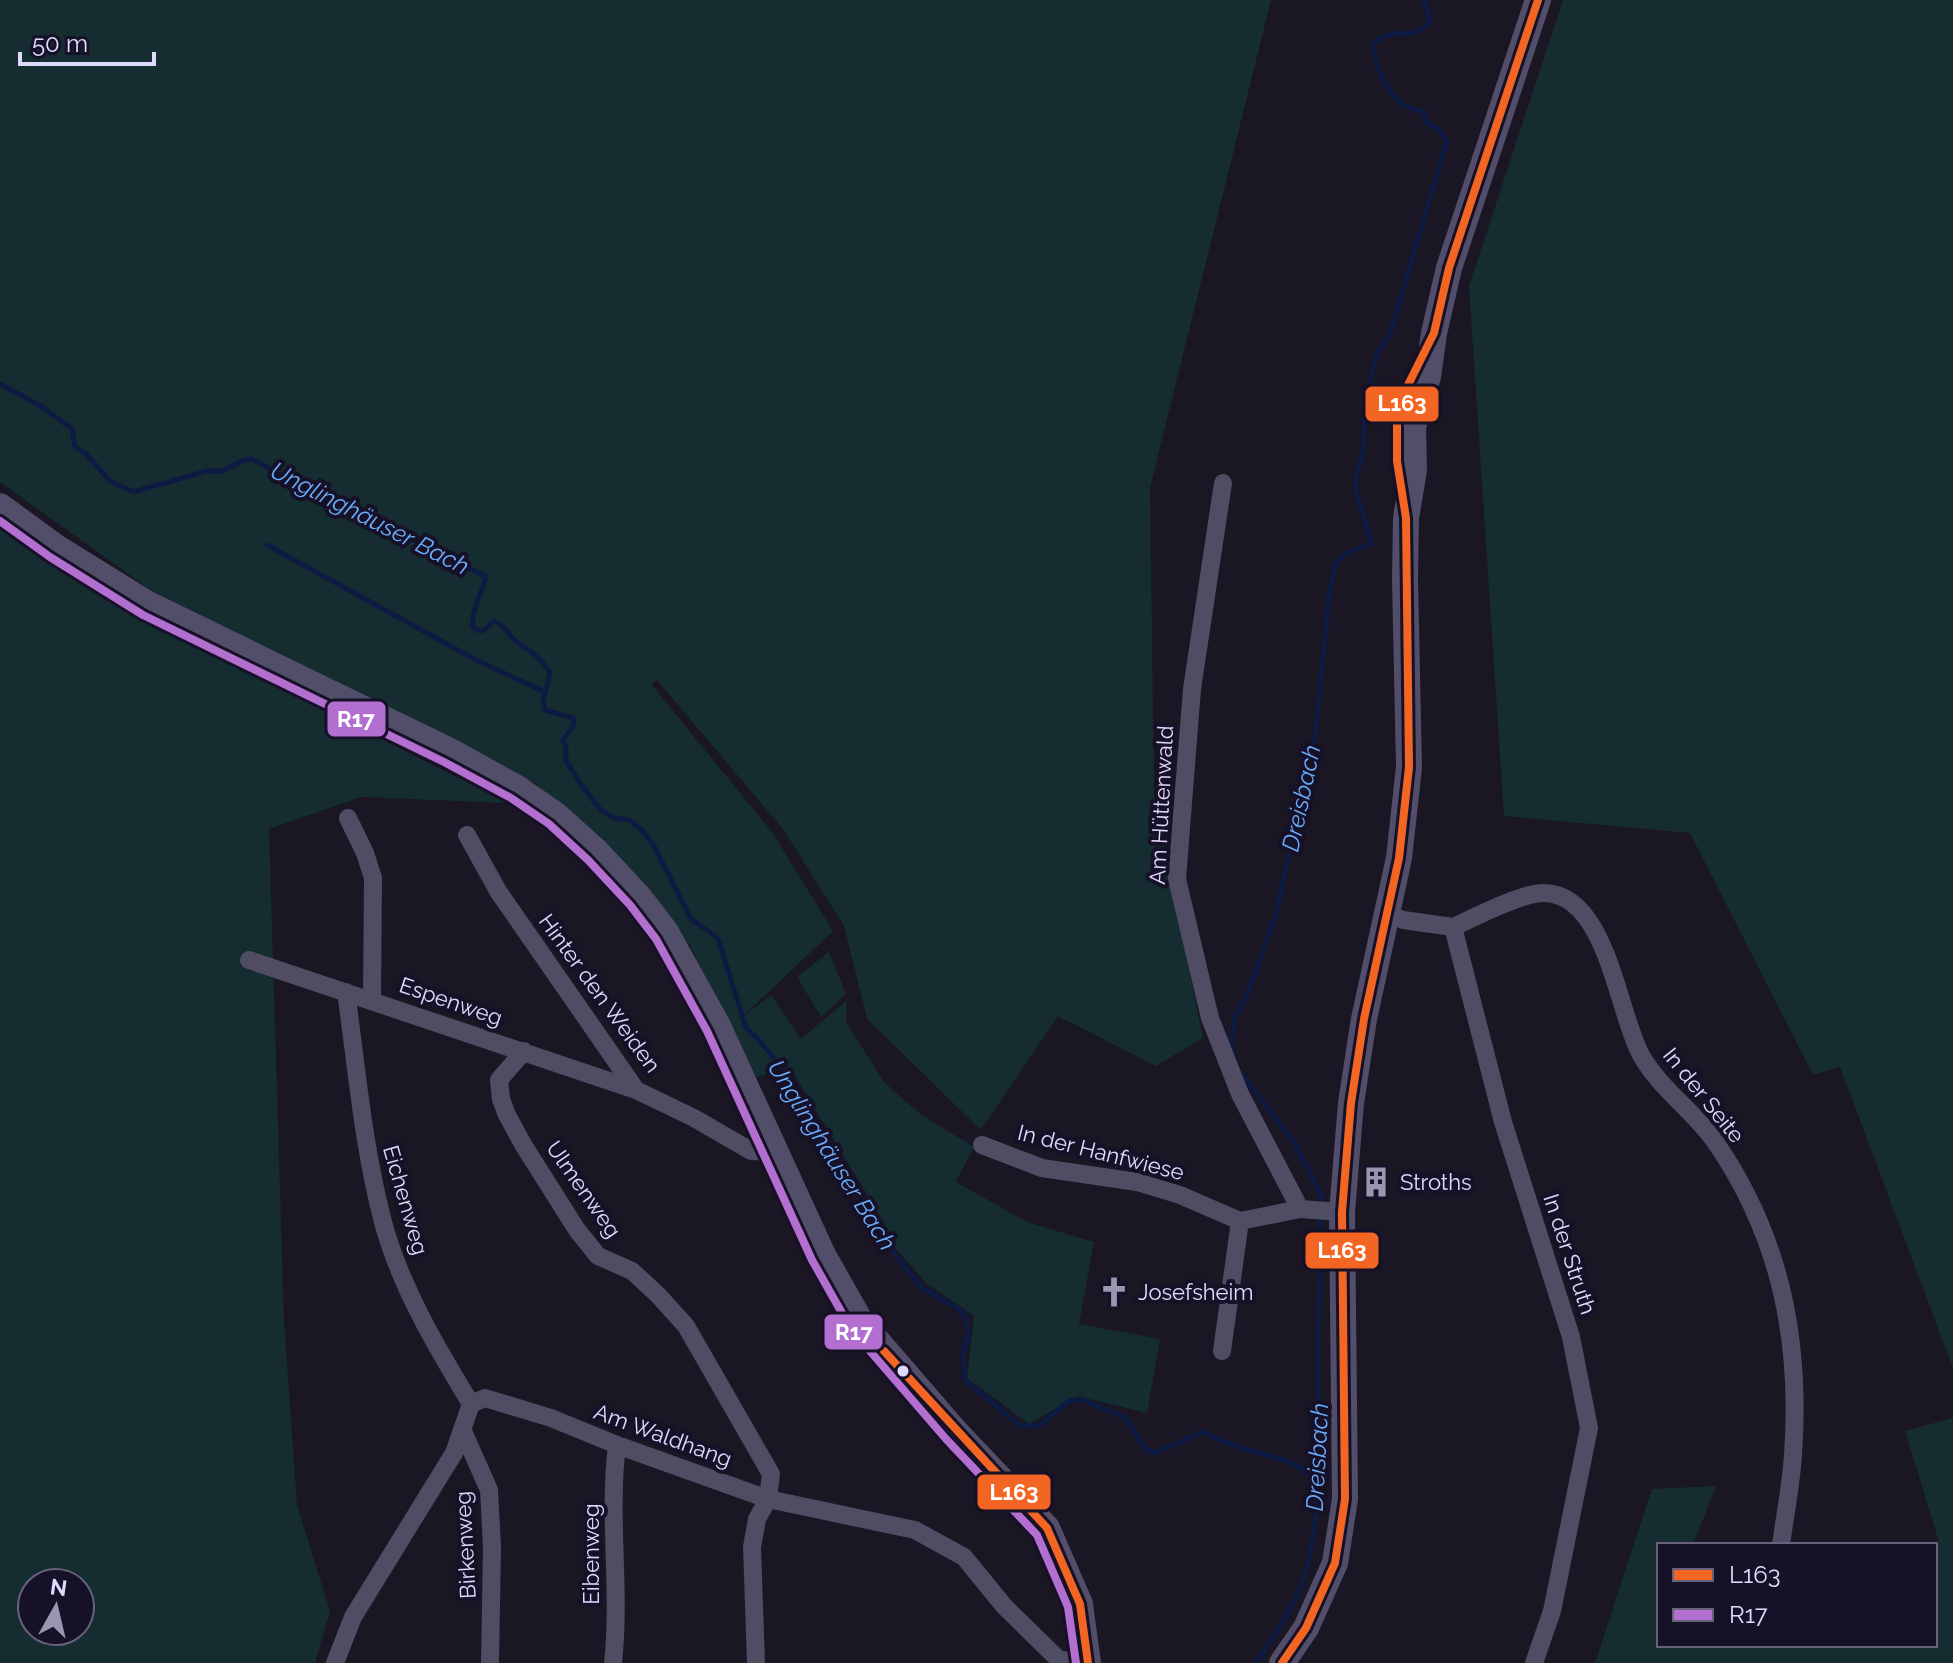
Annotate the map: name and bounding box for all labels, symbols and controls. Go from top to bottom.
scale bar [20,16,154,66]
text: 50 m [32,29,88,58]
line badge: L163 [1364,385,1440,423]
text: L163 [1377,390,1427,416]
water label: Unglinghäuser Bach [266,455,474,581]
line badge: R17 [326,700,387,738]
text: R17 [337,706,376,732]
street label: Am Hüttenwald [1144,725,1178,885]
water label: Dreisbach [1276,742,1326,854]
street label: Hinter den Weiden [534,909,666,1077]
street label: Espenweg [396,971,506,1031]
street label: In der Seite [1658,1042,1750,1148]
water label: Unglinghäuser Bach [762,1054,902,1256]
street label: In der Hanfwiese [1015,1119,1187,1185]
street label: Ulmenweg [541,1136,627,1242]
street label: Eichenweg [378,1142,434,1258]
building icon: Stroths [1359,1165,1393,1199]
place label: Stroths [1400,1169,1472,1195]
street label: In der Struth [1538,1191,1602,1317]
line badge: L163 [1304,1231,1380,1270]
text: L163 [1317,1237,1367,1263]
church icon: Josefsheim [1097,1275,1131,1309]
place label: Josefsheim [1138,1279,1254,1305]
line badge: R17 [823,1313,884,1351]
text: R17 [835,1319,874,1345]
unlabelled marker [895,1363,911,1379]
street label: Am Waldhang [591,1398,735,1472]
water label: Dreisbach [1300,1402,1334,1512]
line badge: L163 [976,1473,1052,1511]
text: L163 [989,1479,1039,1505]
street label: Birkenweg [449,1491,481,1599]
street label: Eibenweg [578,1503,604,1605]
legend [1657,1543,1937,1647]
text: L163 [1729,1560,1781,1589]
north arrow [16,1567,96,1647]
text: N [49,1573,69,1601]
text: R17 [1729,1600,1768,1629]

